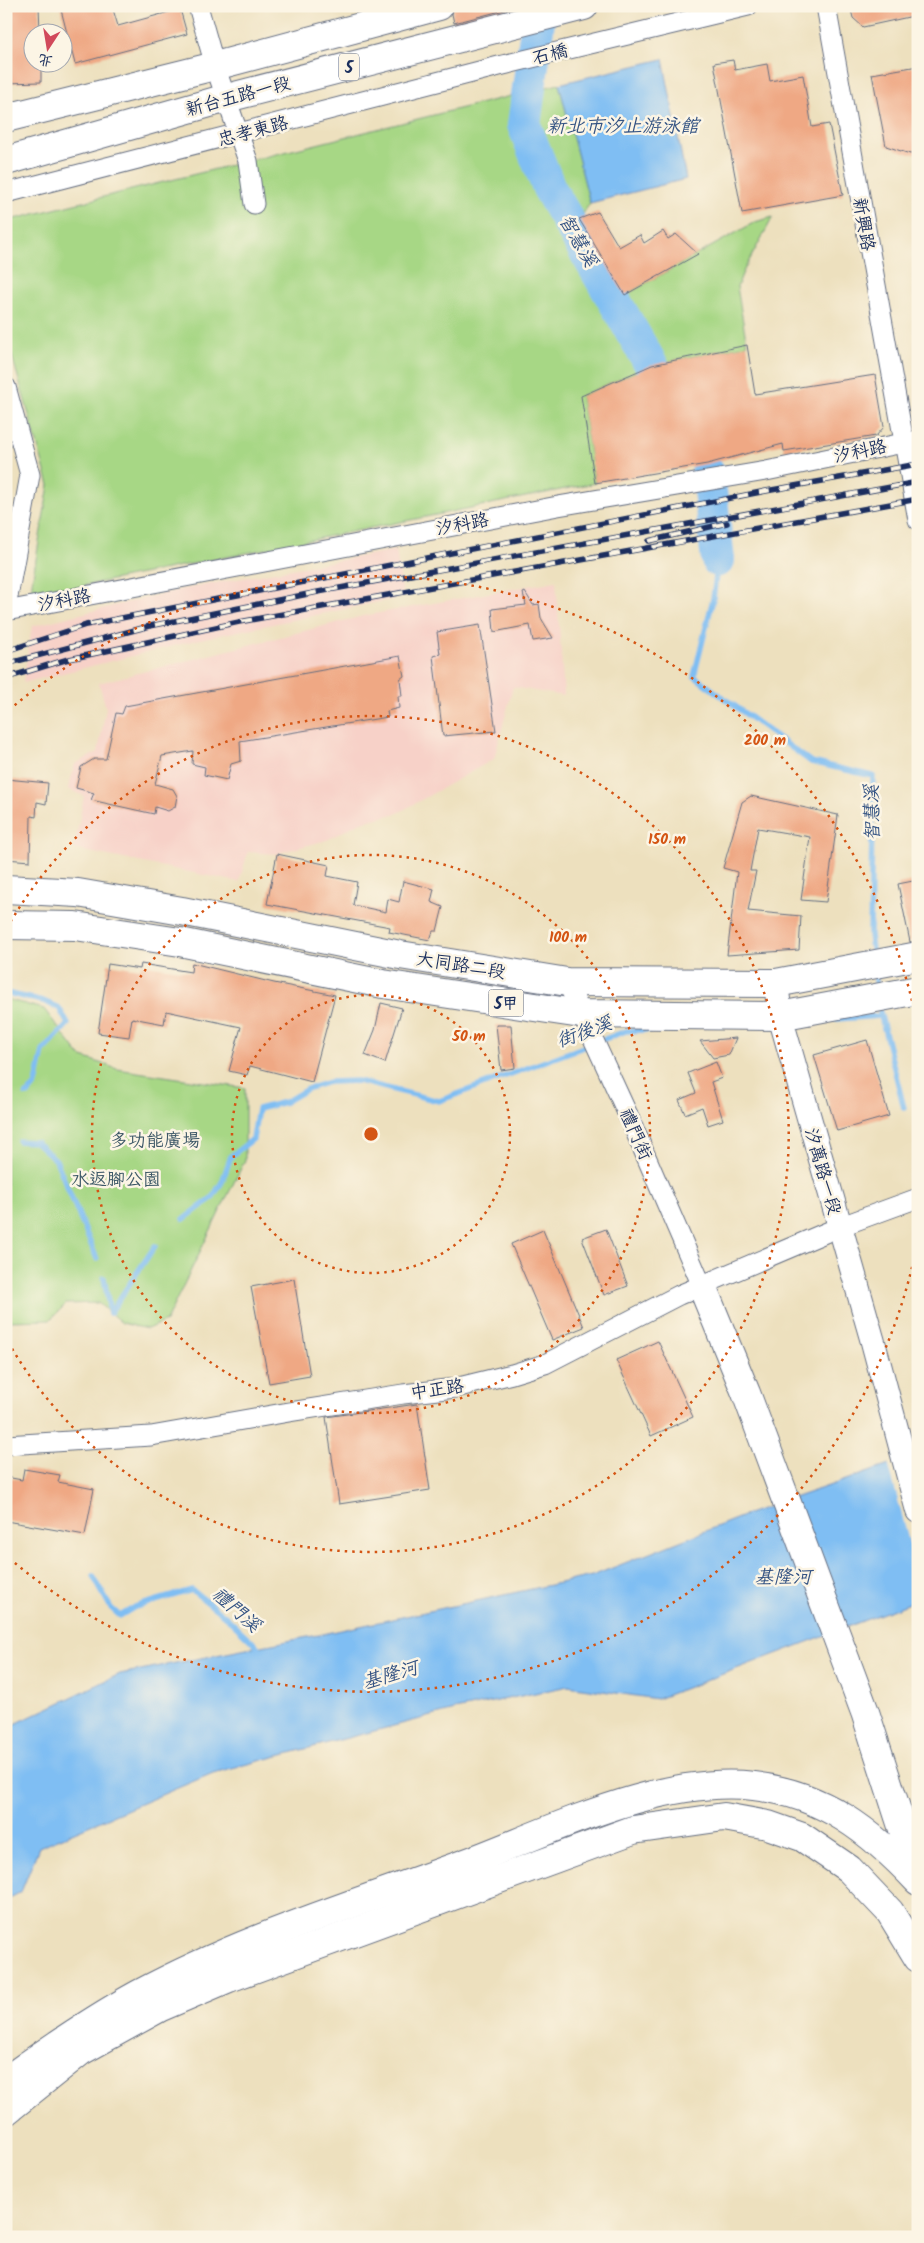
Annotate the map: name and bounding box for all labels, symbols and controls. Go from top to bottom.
north arrow [22,22,72,72]
street label: 石橋 [529,37,571,74]
text: 北 [36,48,55,72]
road number: 5 [339,54,359,80]
street label: 新台五路一段 [182,69,294,125]
street label: 忠孝東路 [215,109,292,156]
water label: 新北市汐止游泳館 [547,112,702,142]
street label: 新興路 [844,195,881,253]
water label: 智慧溪 [550,209,605,274]
street label: 汐科路 [831,433,890,472]
street label: 汐科路 [433,506,492,545]
street label: 汐科路 [35,582,94,621]
text: 200 m [744,729,786,753]
water label: 智慧溪 [857,783,888,842]
text: 150 m [648,828,686,852]
text: 100 m [549,926,587,950]
street label: 大同路二段 [414,945,507,988]
road number: 5甲 [488,990,524,1016]
water label: 街後溪 [553,1009,618,1057]
text: 50 m [451,1025,486,1049]
street label: 禮門街 [610,1104,659,1165]
street label: 汐萬路一段 [795,1124,848,1219]
centre of rings [362,1125,380,1143]
park label: 多功能廣場 [110,1127,200,1156]
park label: 水返腳公園 [71,1166,161,1195]
street label: 中正路 [408,1372,466,1409]
water label: 基隆河 [754,1563,814,1593]
water label: 禮門溪 [204,1580,268,1641]
water label: 基隆河 [359,1653,425,1698]

